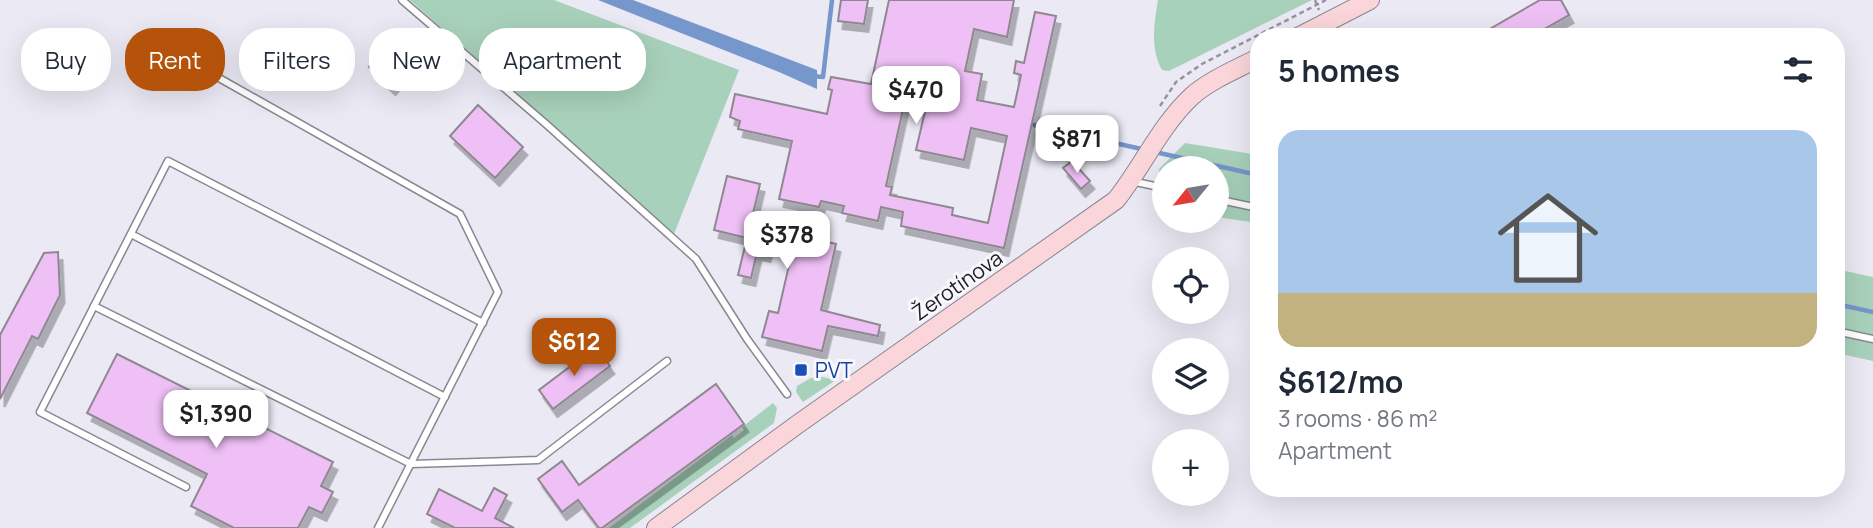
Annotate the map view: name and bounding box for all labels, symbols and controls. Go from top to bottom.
chip: Buy [21,28,111,91]
chip: Rent [125,28,225,91]
chip: Filters [239,28,355,91]
chip: New [369,28,465,91]
chip: Apartment [479,28,646,91]
text: 5 homes [1278,50,1400,91]
icon: filters [1779,51,1817,89]
pin: $470 [875,66,957,126]
text: $470 [888,73,944,105]
pin: $871 [1036,116,1118,175]
text: $871 [1052,122,1102,154]
north arrow [1152,156,1228,233]
map controls [1152,156,1229,506]
icon: home [1485,175,1611,301]
pin: $378 [746,212,828,271]
text: $378 [760,218,814,250]
street label: Žerotínova [906,244,1008,326]
button: locate [1152,247,1229,324]
pin: $612 [533,318,615,378]
text: $612 [548,325,600,357]
button: layers [1152,338,1229,415]
place label: PVT [815,356,853,384]
text: $612/mo [1278,361,1403,402]
marker: PVT [793,362,809,378]
pin: $1,390 [159,391,273,450]
text: $1,390 [179,397,253,429]
text: 3 rooms · 86 m² [1278,402,1438,434]
button: + [1152,429,1229,506]
text: Apartment [1278,434,1392,466]

